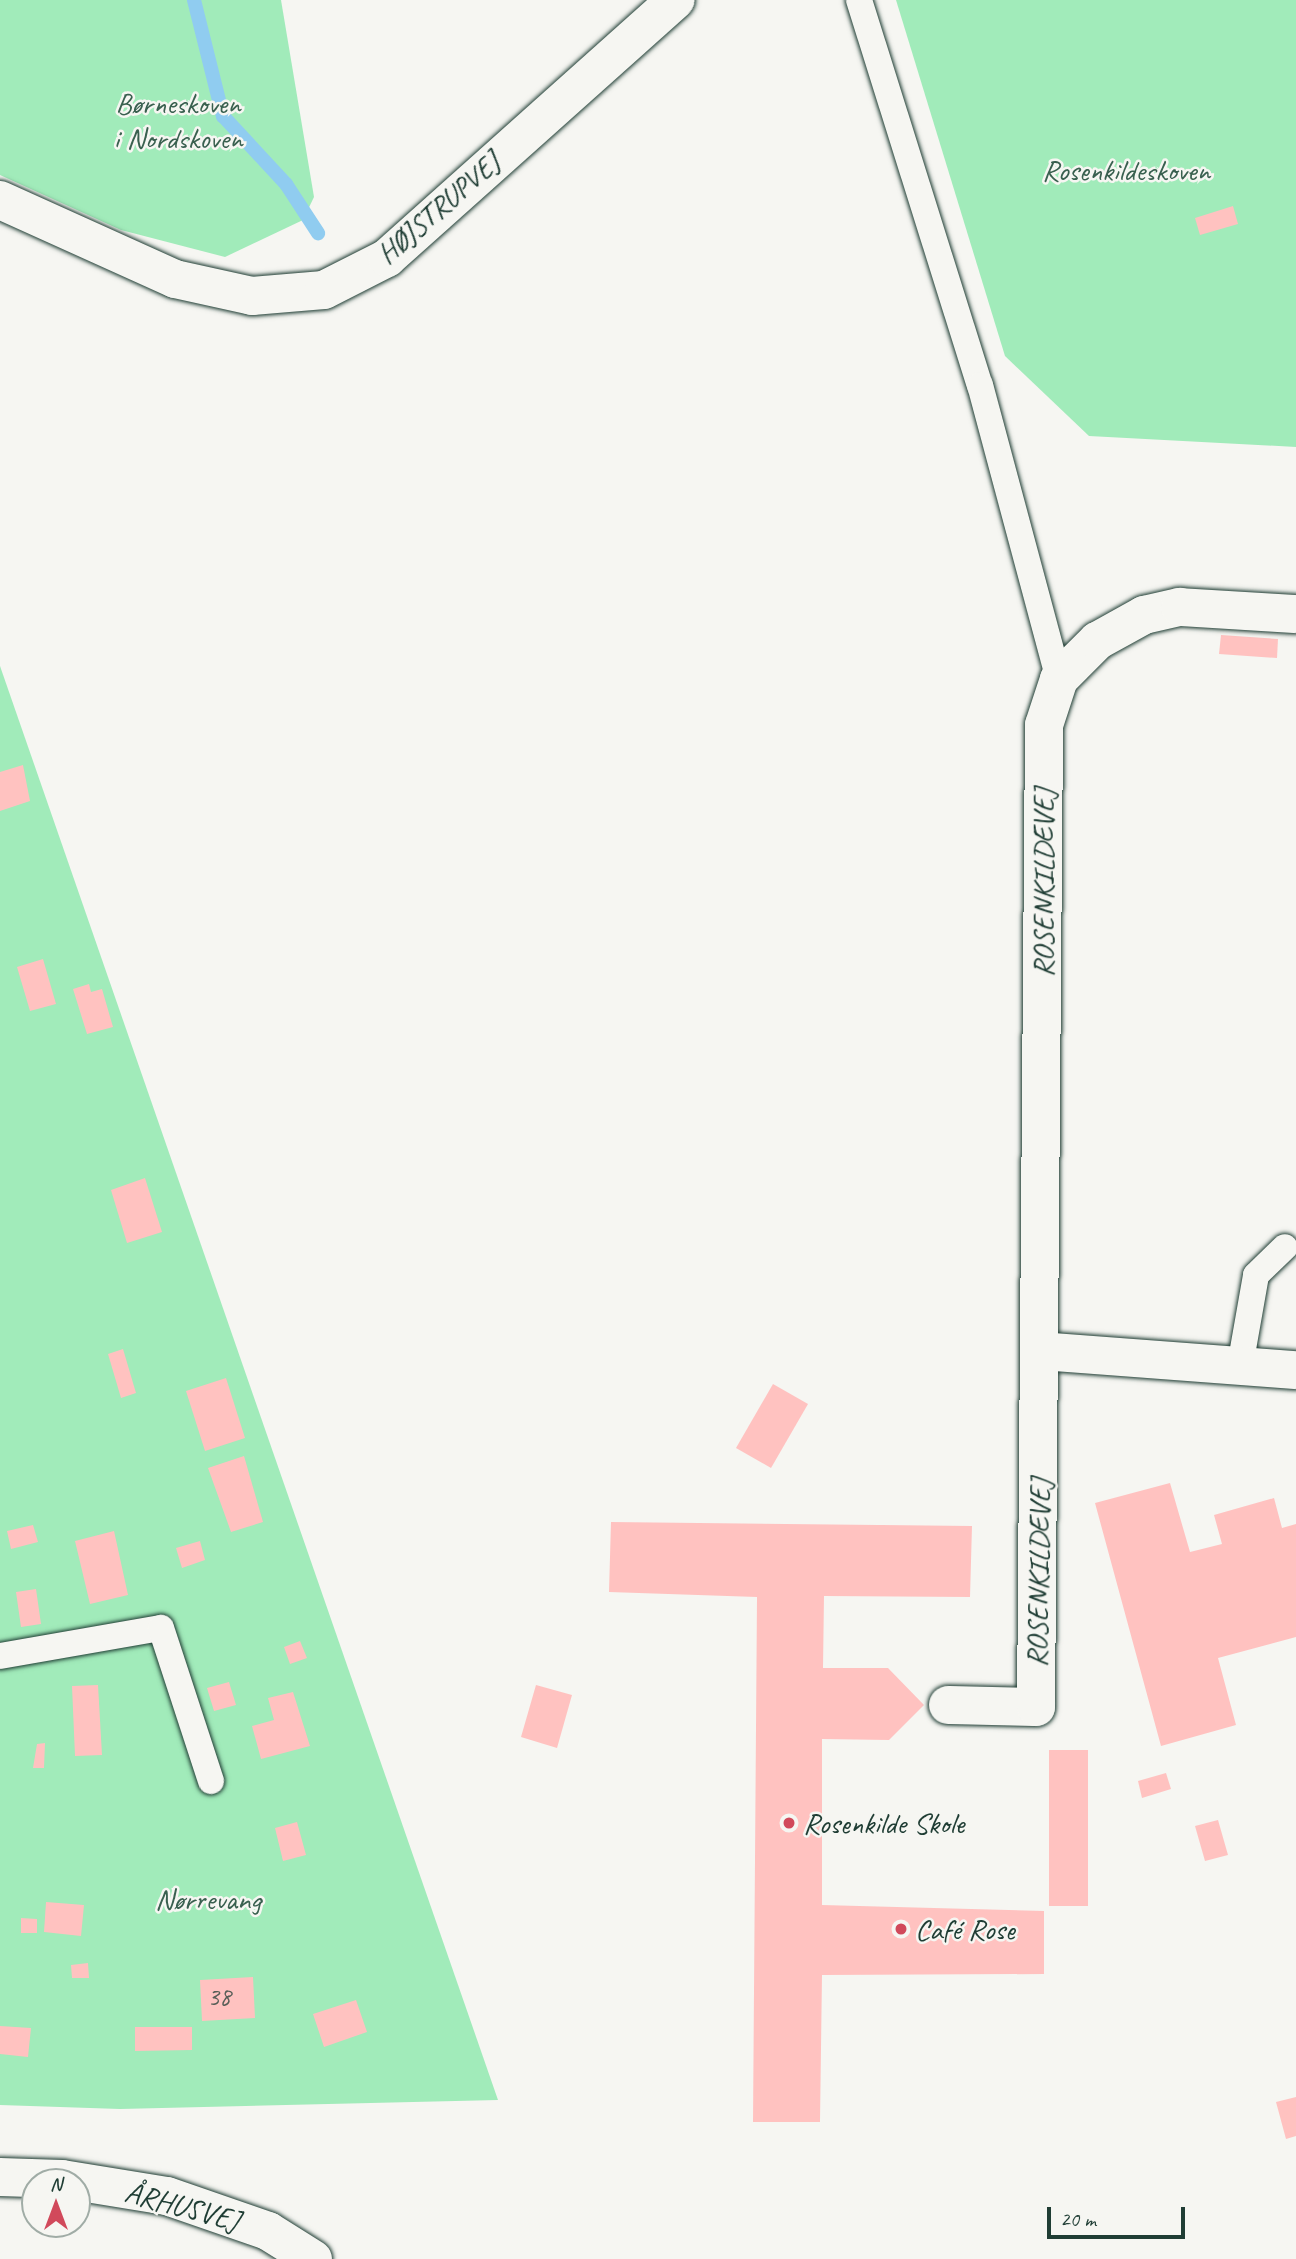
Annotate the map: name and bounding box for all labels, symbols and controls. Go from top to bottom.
park label: Børneskoven i Nordskoven [114,85,242,155]
street label: HØJSTRUPVEJ [369,145,507,271]
park label: Rosenkildeskoven [1042,152,1210,188]
street label: ROSENKILDEVEJ [1025,789,1061,977]
street label: ROSENKILDEVEJ [1018,1478,1058,1668]
place label: Rosenkilde Skole [803,1805,965,1841]
marker: Rosenkilde Skole [781,1815,797,1831]
park label: Nørrevang [155,1881,261,1917]
place label: Café Rose [915,1911,1014,1947]
marker: Café Rose [893,1921,909,1937]
house number: 38 [207,1981,231,2013]
north arrow [21,2168,91,2238]
text: N [50,2172,62,2196]
street label: ÅRHUSVEJ [121,2174,243,2238]
scale bar [1051,2192,1189,2236]
text: 20 m [1060,2206,1096,2232]

